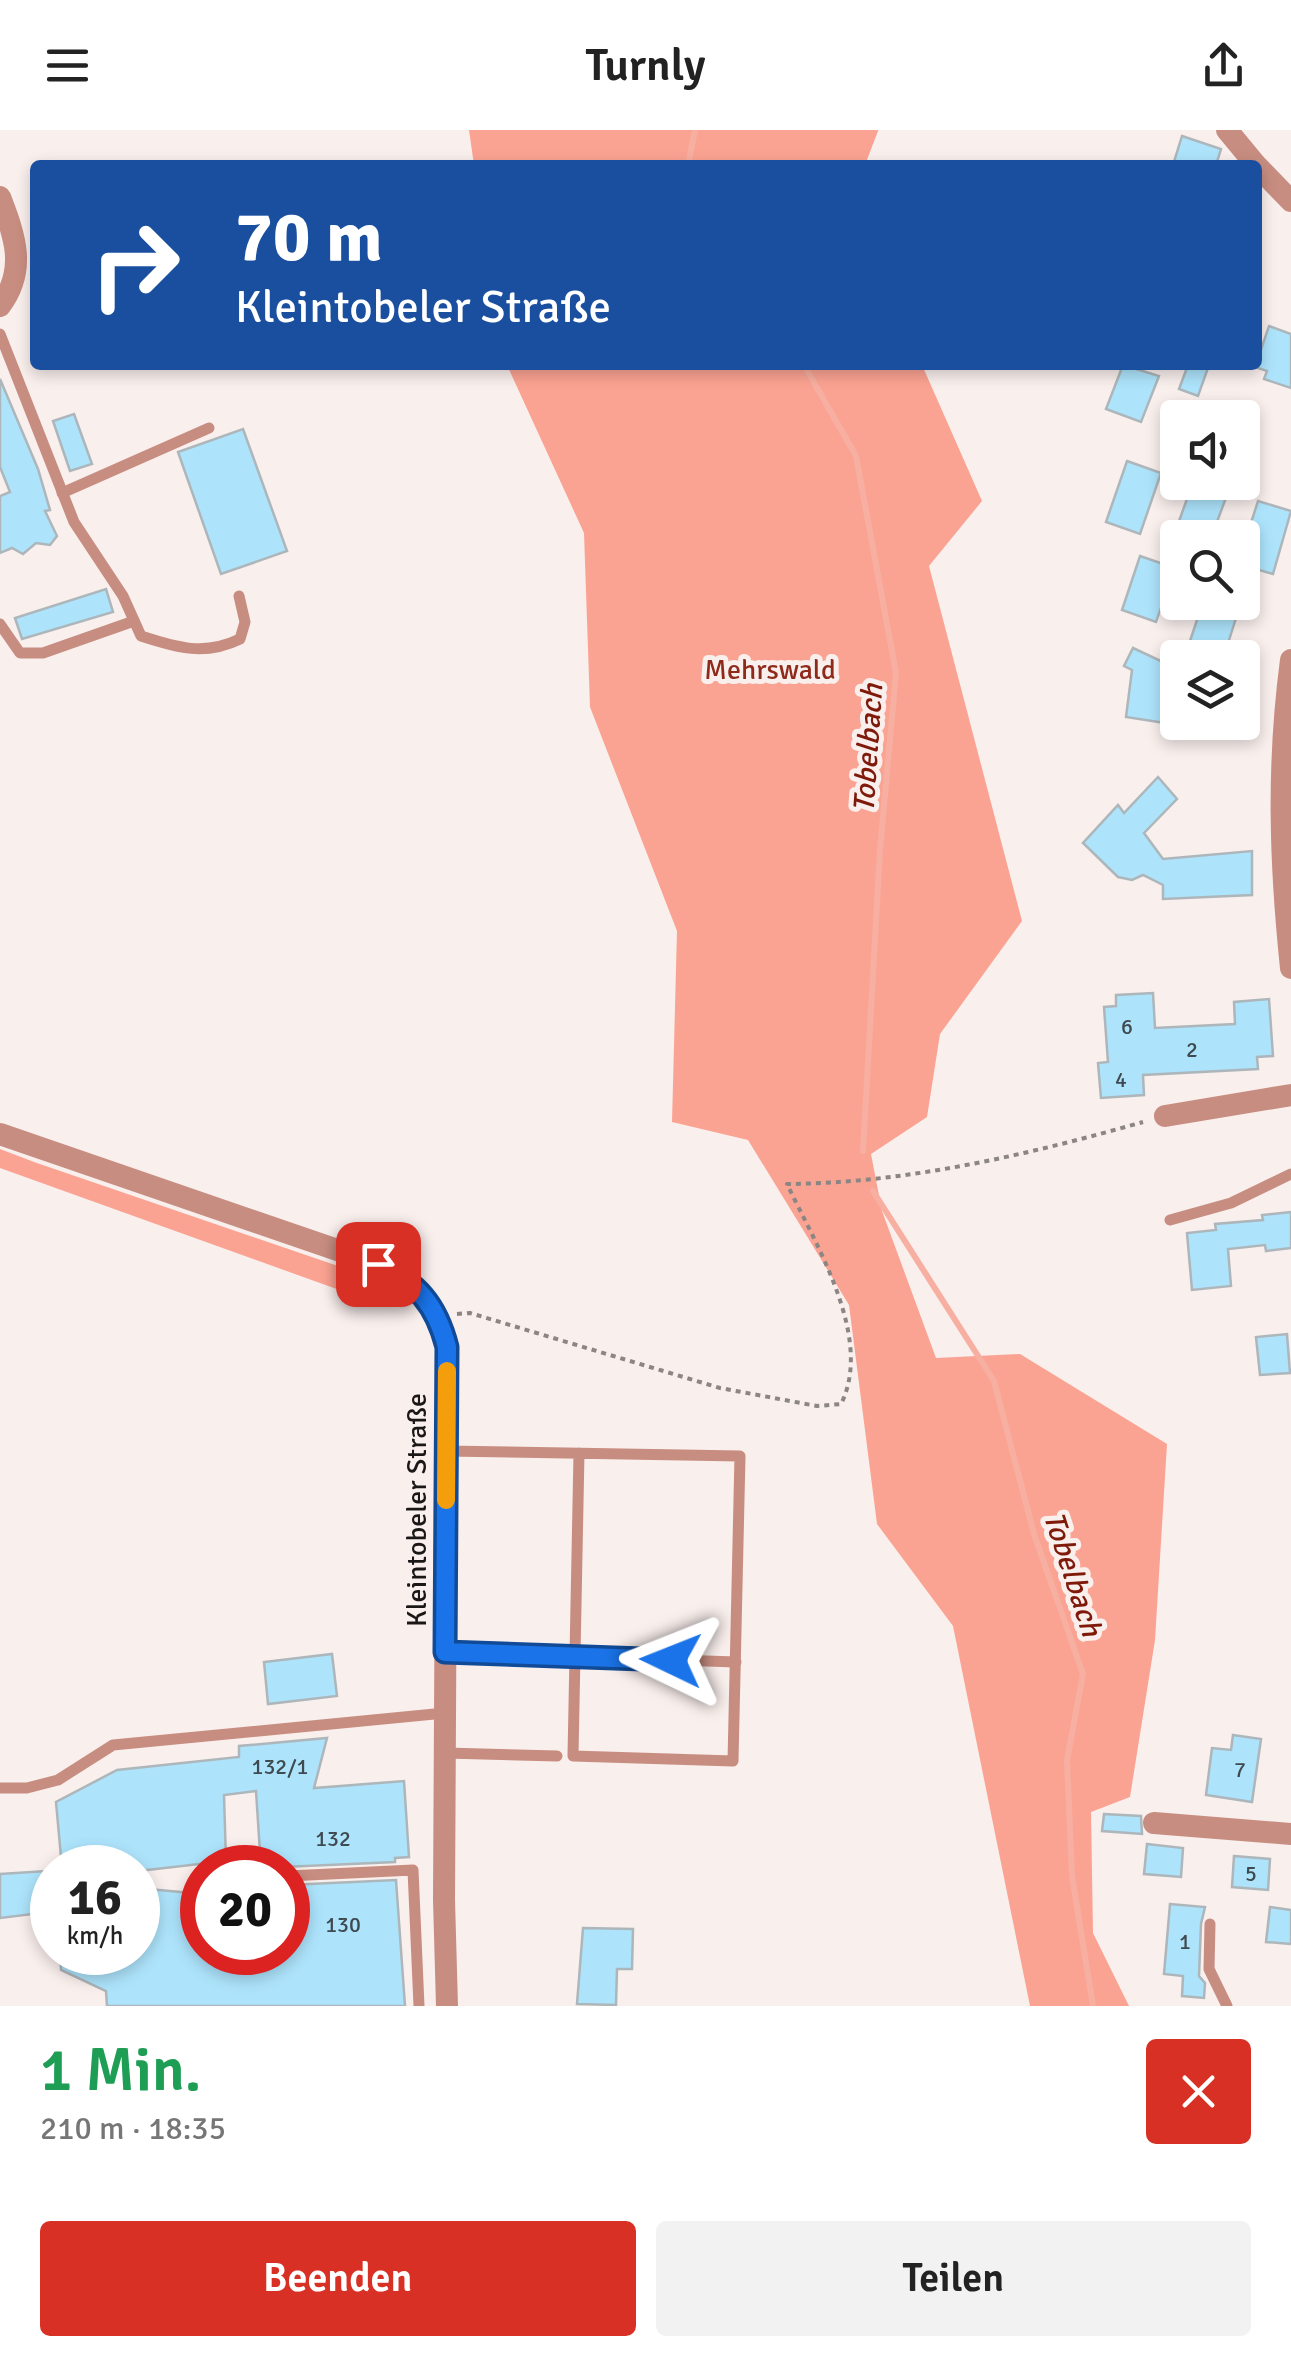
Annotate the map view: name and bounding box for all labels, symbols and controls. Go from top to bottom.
icon: menu [40,38,95,93]
text: Turnly [585,38,706,93]
icon: share [1196,38,1251,93]
text: 70 m [235,194,383,280]
icon: right [70,200,200,330]
text: Kleintobeler Straße [235,280,611,335]
map controls [1160,400,1260,740]
button: sound [1160,400,1260,500]
button: search [1160,520,1260,620]
button: layers [1160,640,1260,740]
park label: Mehrswald [704,653,836,687]
water label: Tobelbach [846,682,891,814]
house number: 6 [1121,1013,1133,1040]
house number: 2 [1186,1036,1198,1063]
house number: 4 [1115,1066,1127,1093]
pin [336,1222,421,1307]
icon: arrive [351,1237,406,1292]
street label: Kleintobeler Straße [400,1393,434,1627]
water label: Tobelbach [1035,1507,1110,1642]
position arrow [619,1608,723,1712]
house number: 132/1 [252,1753,308,1780]
house number: 7 [1234,1756,1246,1783]
house number: 132 [315,1825,351,1852]
speed limit sign: 20 [180,1845,310,1975]
house number: 5 [1245,1860,1257,1887]
text: 16 [68,1867,122,1929]
house number: 130 [325,1911,361,1938]
text: km/h [67,1920,123,1951]
house number: 1 [1179,1928,1191,1955]
text: 1 Min. [40,2034,201,2108]
button: close [1146,2039,1251,2144]
text: 210 m · 18:35 [40,2109,226,2148]
button: Beenden [40,2221,636,2336]
button: Teilen [656,2221,1251,2336]

